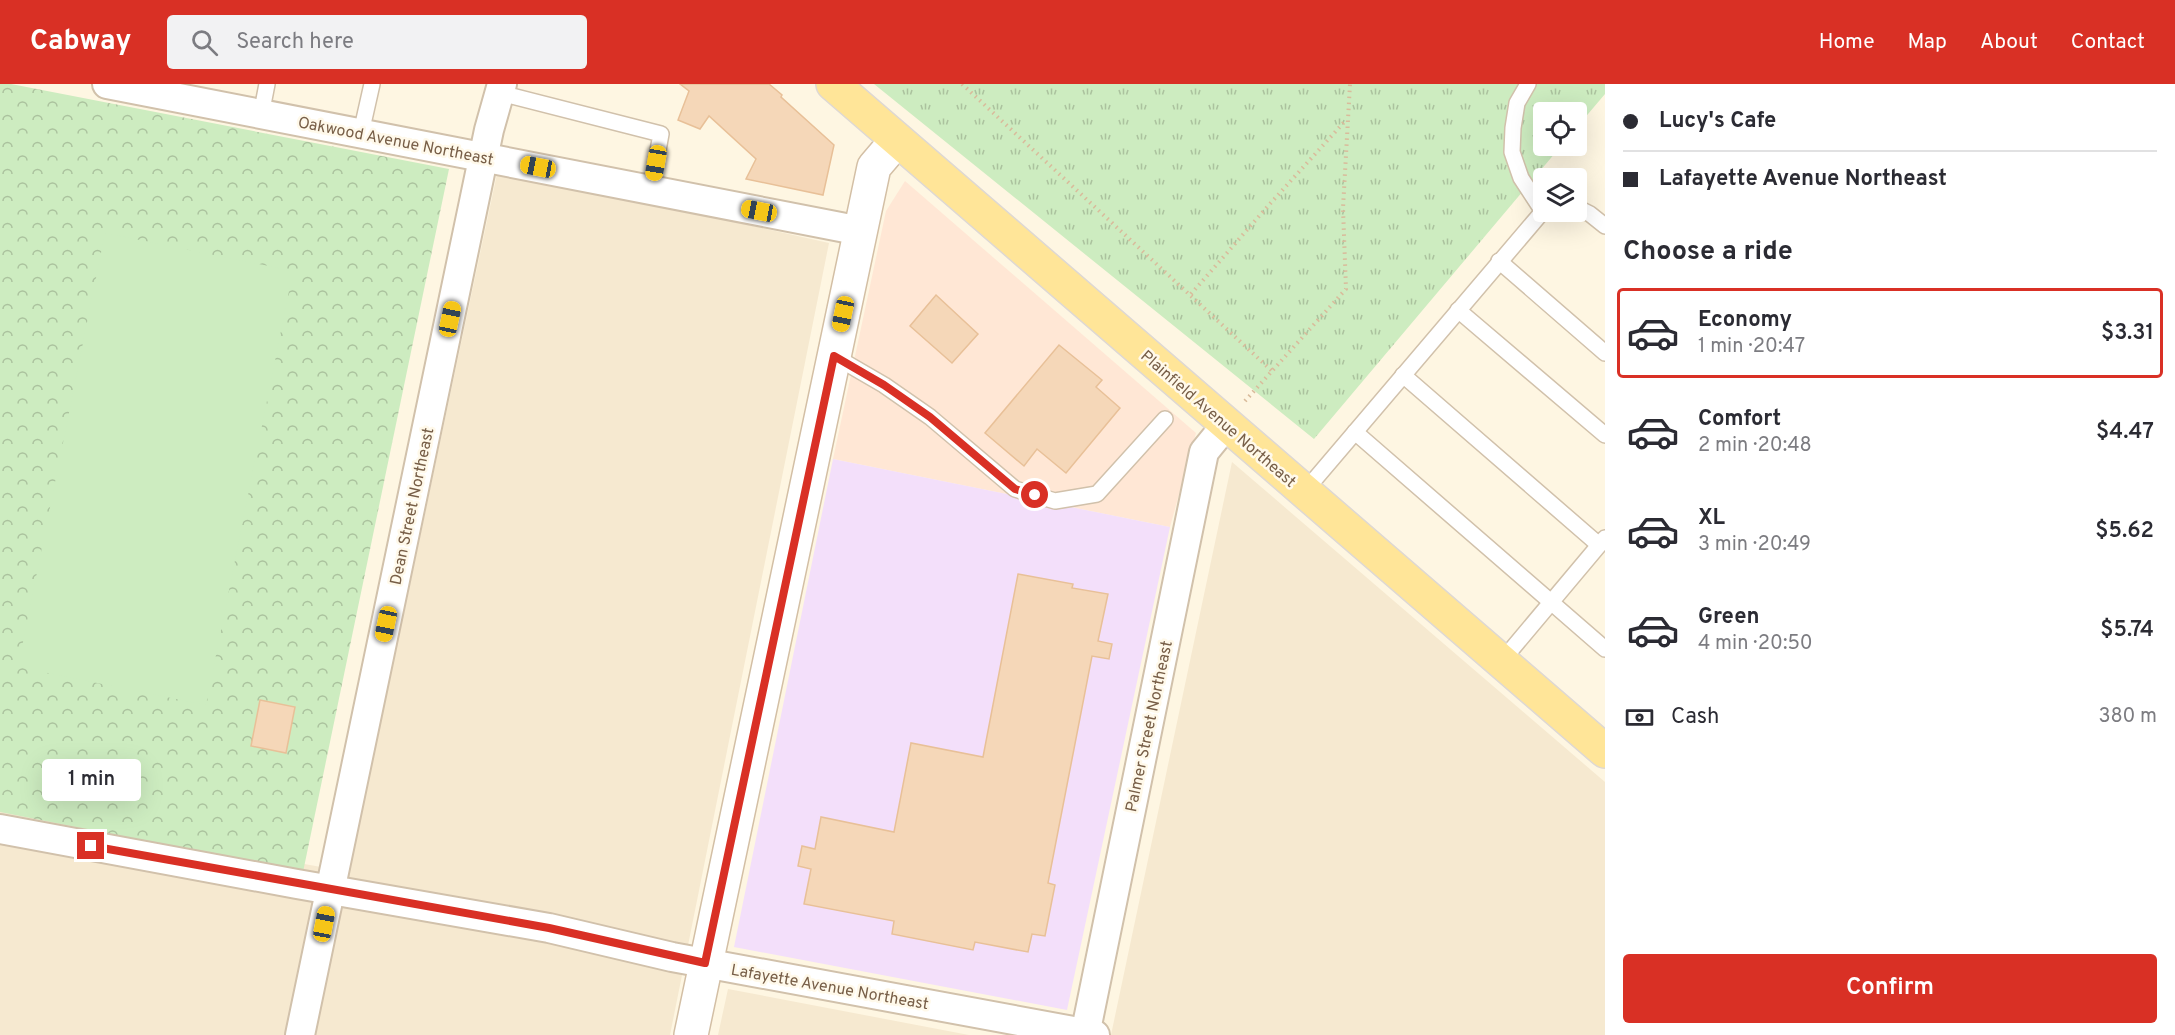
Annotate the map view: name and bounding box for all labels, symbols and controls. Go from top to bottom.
search box [167,15,587,69]
text: Cabway [30,24,131,60]
icon: search [188,26,221,59]
text: Search here [236,29,354,56]
text: Home [1819,29,1875,56]
text: Map [1908,29,1947,56]
text: About [1980,29,2038,56]
text: Contact [2071,29,2145,56]
map controls [1533,102,1587,222]
button: locate [1533,102,1587,156]
text: Lucy's Cafe [1659,108,1776,135]
street label: Oakwood Avenue Northeast [296,113,495,171]
car [644,144,668,182]
car [519,155,557,179]
text: Lafayette Avenue Northeast [1659,166,1947,193]
button: layers [1533,168,1587,222]
car [740,199,778,223]
text: Choose a ride [1623,235,1793,269]
car [830,295,856,333]
car [437,300,463,338]
icon: car [1626,306,1680,360]
text: Economy [1698,307,1792,334]
text: $3.31 [2101,320,2154,347]
text: 1 min · 20:47 [1698,334,1805,360]
street label: Plainfield Avenue Northeast [1136,347,1299,492]
icon: car [1626,405,1680,459]
text: Comfort [1698,406,1781,433]
text: $4.47 [2096,419,2154,446]
street label: Dean Street Northeast [386,426,439,587]
text: 2 min · 20:48 [1698,433,1812,459]
route start [1021,481,1048,508]
icon: car [1626,504,1680,558]
text: XL [1698,505,1725,532]
text: $5.62 [2095,518,2154,545]
text: 3 min · 20:49 [1698,532,1811,558]
icon: car [1626,603,1680,657]
text: Green [1698,604,1760,631]
car [373,605,399,643]
text: $5.74 [2100,617,2154,644]
text: 4 min · 20:50 [1698,631,1813,657]
street label: Palmer Street Northeast [1122,639,1178,814]
icon: cash [1623,701,1656,734]
text: Cash [1671,704,1720,731]
text: 380 m [2098,704,2157,730]
callout: 1 min [42,759,140,801]
text: 1 min [68,767,115,793]
route end [77,832,104,859]
car [312,905,336,943]
button: Confirm [1623,954,2157,1023]
street label: Lafayette Avenue Northeast [729,961,930,1015]

